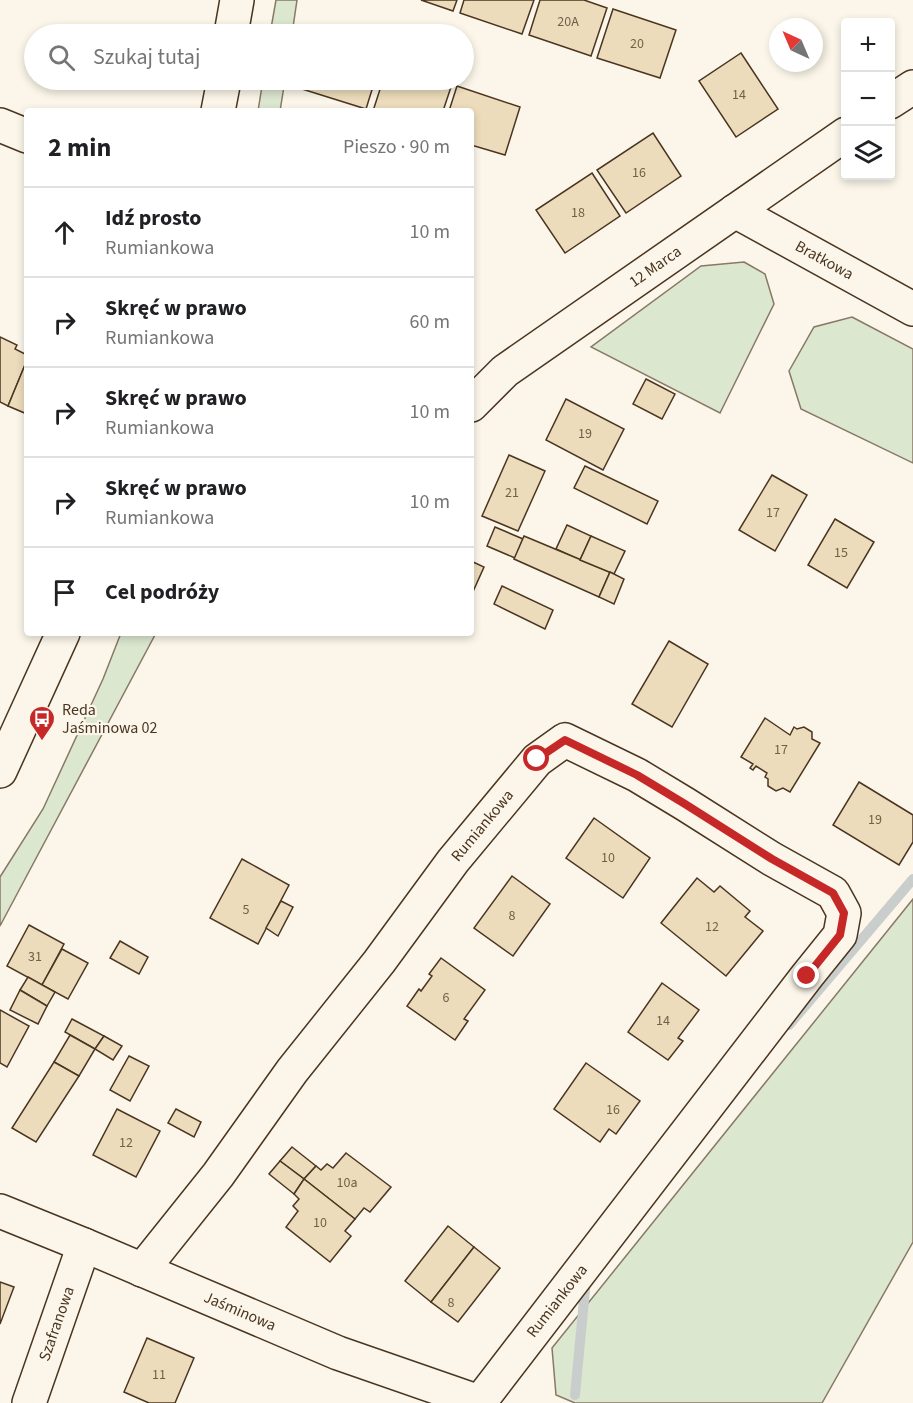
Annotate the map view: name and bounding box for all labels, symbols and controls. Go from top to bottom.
house number: 20A [557,12,579,32]
north arrow [769,18,823,72]
map controls [841,18,895,180]
button: + [841,18,895,72]
search box [24,24,474,90]
house number: 20 [630,34,644,54]
icon: search [45,41,78,74]
text: Szukaj tutaj [93,41,200,73]
button: − [841,72,895,126]
house number: 14 [732,85,746,105]
button: layers [841,126,895,180]
text: 2 min [48,129,111,166]
text: Pieszo · 90 m [343,133,450,161]
house number: 16 [632,163,646,183]
text: Idź prosto [105,202,202,234]
house number: 18 [571,203,585,223]
icon: ahead [48,216,81,249]
text: 10 m [410,218,450,246]
text: Rumiankowa [105,234,214,262]
street label: Bratkowa [791,235,858,285]
street label: 12 Marca [625,241,686,293]
text: Skręć w prawo [105,292,247,324]
icon: right [48,306,81,339]
text: 60 m [410,308,450,336]
text: Rumiankowa [105,324,214,352]
text: Skręć w prawo [105,382,247,414]
icon: right [48,396,81,429]
text: 10 m [410,398,450,426]
text: Rumiankowa [105,414,214,442]
house number: 19 [578,424,592,444]
text: Skręć w prawo [105,472,247,504]
house number: 21 [505,483,519,503]
icon: right [48,486,81,519]
text: 10 m [410,488,450,516]
house number: 17 [766,503,780,523]
text: Rumiankowa [105,504,214,532]
house number: 15 [834,543,848,563]
icon: arrive [48,576,81,609]
text: Cel podróży [105,576,219,608]
place label: Reda Jaśminowa 02 [62,699,158,739]
bus stop icon: Reda Jaśminowa 02 [27,704,57,742]
house number: 17 [774,740,788,760]
route start [523,745,549,771]
street label: Rumiankowa [446,785,519,866]
house number: 19 [868,810,882,830]
house number: 10 [601,848,615,868]
house number: 5 [243,900,250,920]
house number: 8 [509,906,516,926]
house number: 12 [705,917,719,937]
house number: 31 [28,947,42,967]
route end [793,962,819,988]
house number: 6 [443,988,450,1008]
house number: 14 [656,1011,670,1031]
house number: 16 [606,1100,620,1120]
house number: 12 [119,1133,133,1153]
house number: 10a [337,1173,357,1193]
house number: 10 [313,1213,327,1233]
street label: Rumiankowa [521,1260,593,1342]
street label: Szafranowa [33,1283,80,1364]
street label: Jaśminowa [200,1286,279,1336]
house number: 8 [448,1293,455,1313]
house number: 11 [152,1365,166,1385]

